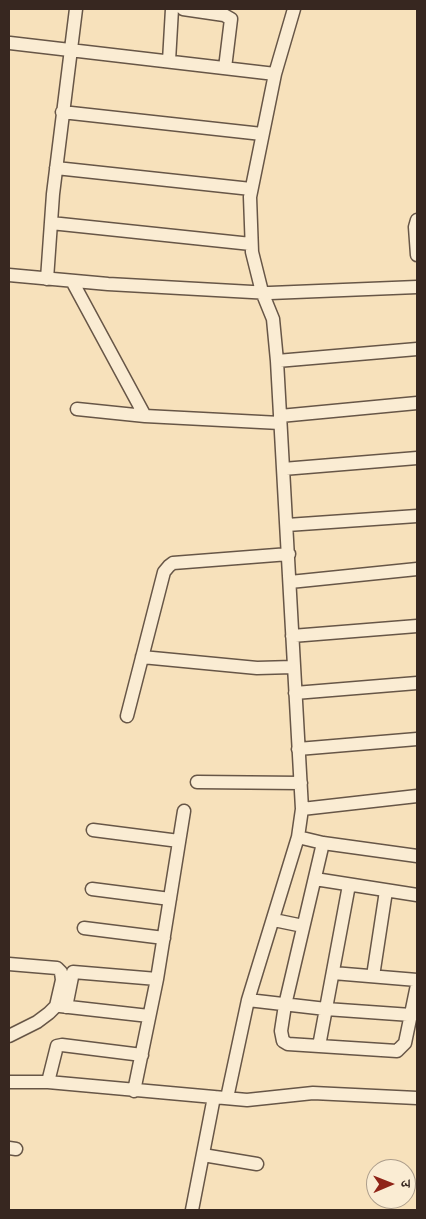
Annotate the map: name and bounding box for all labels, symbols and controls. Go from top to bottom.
north arrow [366,1159,416,1209]
text: उ [396,1180,415,1187]

